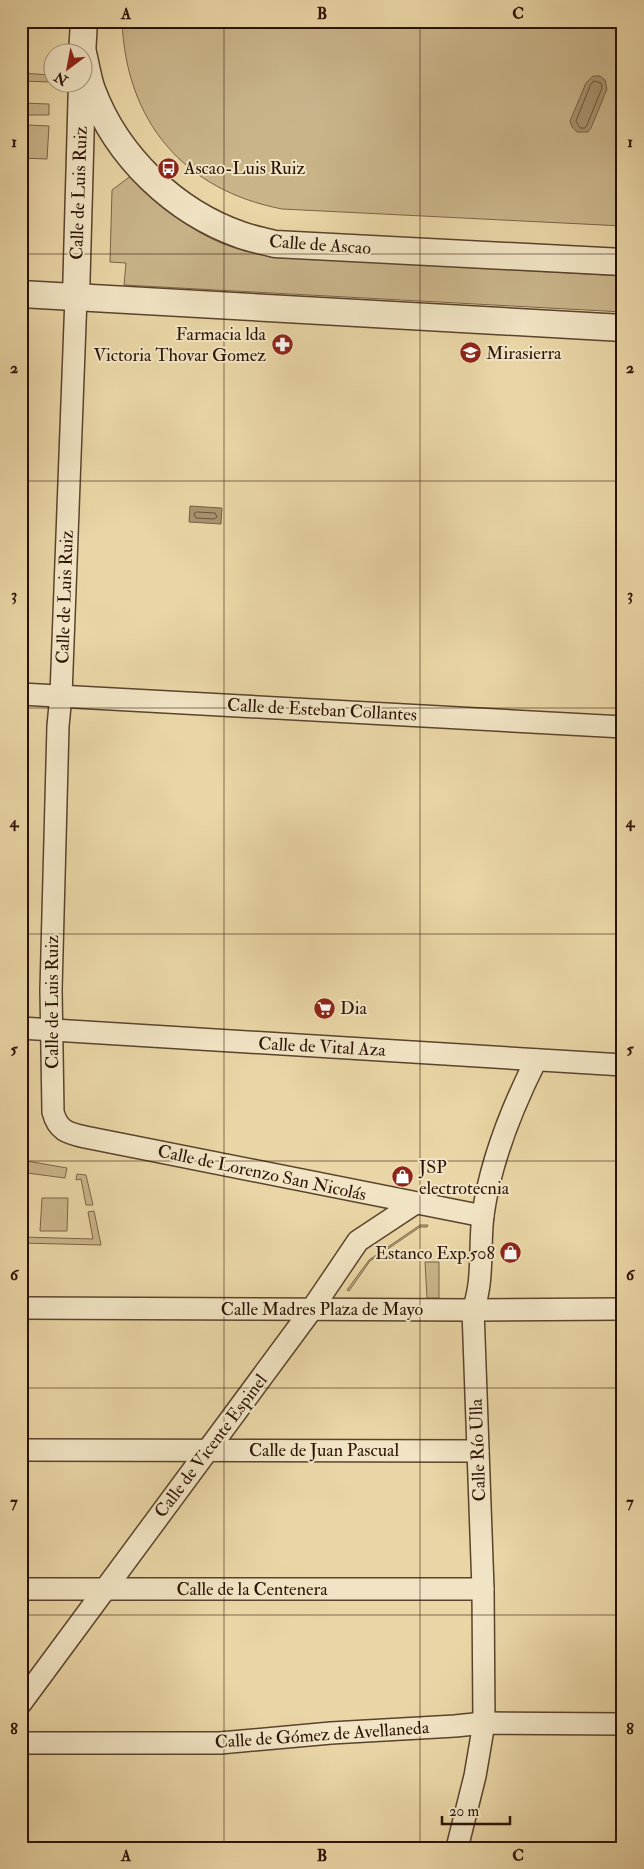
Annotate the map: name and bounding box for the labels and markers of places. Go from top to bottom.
bus stop icon: Ascao-Luis Ruiz [156,156,180,180]
place label: Ascao-Luis Ruiz [183,157,305,180]
place label: Farmacia lda Victoria Thovar Gomez [93,323,267,367]
pharmacy icon: Farmacia lda Victoria Thovar Gomez [270,332,294,356]
school or university icon: Mirasierra [458,341,482,365]
place label: Mirasierra [486,342,562,365]
supermarket icon: Dia [312,996,336,1020]
place label: Dia [340,997,367,1020]
place label: JSP electrotecnia [418,1156,510,1200]
shop icon: JSP electrotecnia [391,1165,415,1189]
shop icon: Estanco Exp.508 [499,1241,523,1265]
place label: Estanco Exp.508 [375,1242,495,1265]

